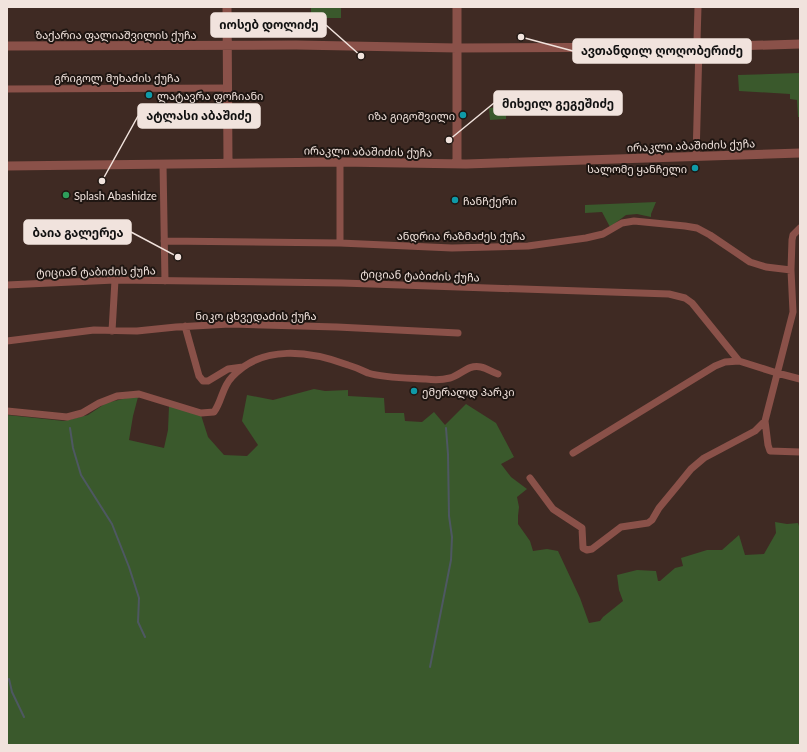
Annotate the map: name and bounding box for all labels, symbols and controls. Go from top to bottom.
callout: იოსებ დოლიძე [211,13,326,37]
text: იოსებ დოლიძე [219,17,319,33]
street label: ზაქარია ფალიაშვილის ქუჩა [35,28,197,42]
callout: ავთანდილ ღოღობერიძე [573,39,751,63]
text: ავთანდილ ღოღობერიძე [581,43,743,59]
street label: გრიგოლ მუხაძის ქუჩა [54,71,180,85]
place label: ლატავრა ფოჩიანი [157,89,263,103]
marker: ლატავრა ფოჩიანი [144,90,154,100]
callout: მიხეილ გეგეშიძე [494,91,622,115]
text: მიხეილ გეგეშიძე [502,96,614,112]
callout: ატლასი აბაშიძე [138,104,260,128]
text: ატლასი აბაშიძე [146,108,252,124]
place label: იზა გიგოშვილი [368,109,455,123]
marker: იზა გიგოშვილი [458,110,468,120]
street label: ირაკლი აბაშიძის ქუჩა [627,136,755,155]
street label: ირაკლი აბაშიძის ქუჩა [304,143,432,160]
place label: სალომე ყანჩელი [587,162,687,176]
marker: სალომე ყანჩელი [690,163,700,173]
place label: Splash Abashidze [74,189,157,202]
marker: Splash Abashidze [61,190,71,200]
place label: ჩანჩქერი [463,194,517,208]
marker: ჩანჩქერი [450,195,460,205]
callout: ბაია გალერეა [24,220,131,244]
text: ბაია გალერეა [32,225,124,241]
street label: ანდრია რაზმაძეს ქუჩა [397,229,525,243]
street label: ტიციან ტაბიძის ქუჩა [36,263,156,280]
street label: ტიციან ტაბიძის ქუჩა [360,266,480,285]
street label: ნიკო ცხვედაძის ქუჩა [195,309,317,323]
place label: ემერალდ პარკი [422,385,514,399]
marker: ემერალდ პარკი [409,386,419,396]

